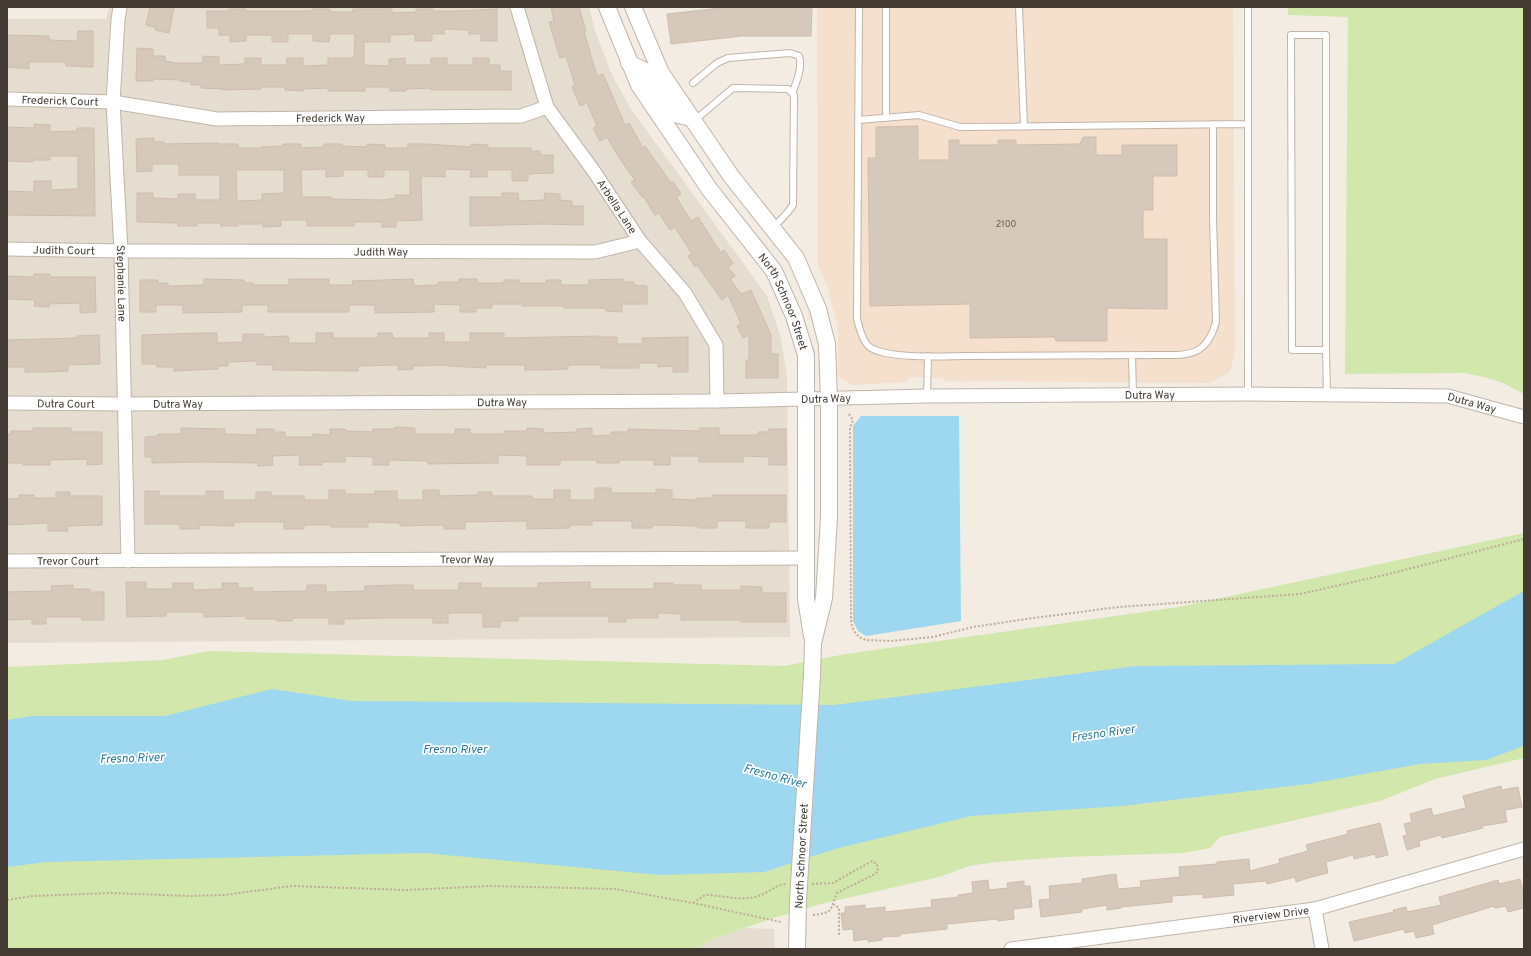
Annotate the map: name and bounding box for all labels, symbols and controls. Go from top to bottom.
street label: Frederick Court [21,93,99,110]
street label: Frederick Way [296,112,365,126]
street label: Arbella Lane [593,177,639,237]
house number: 2100 [996,219,1016,230]
street label: Judith Court [33,243,95,259]
street label: Stephanie Lane [113,245,129,322]
street label: Judith Way [354,245,408,260]
street label: North Schnoor Street [755,251,810,352]
street label: Dutra Way [1125,388,1175,403]
street label: Dutra Way [1446,390,1498,417]
street label: Dutra Way [801,392,851,407]
street label: Dutra Way [477,396,527,410]
street label: Dutra Court [37,397,95,412]
street label: Dutra Way [153,398,203,412]
street label: Trevor Way [440,553,494,567]
street label: Trevor Court [37,555,99,569]
water label: Fresno River [1070,721,1138,746]
water label: Fresno River [423,742,489,758]
water label: Fresno River [100,750,166,768]
water label: Fresno River [742,761,809,793]
street label: North Schnoor Street [792,803,812,909]
street label: Riverview Drive [1232,904,1310,928]

